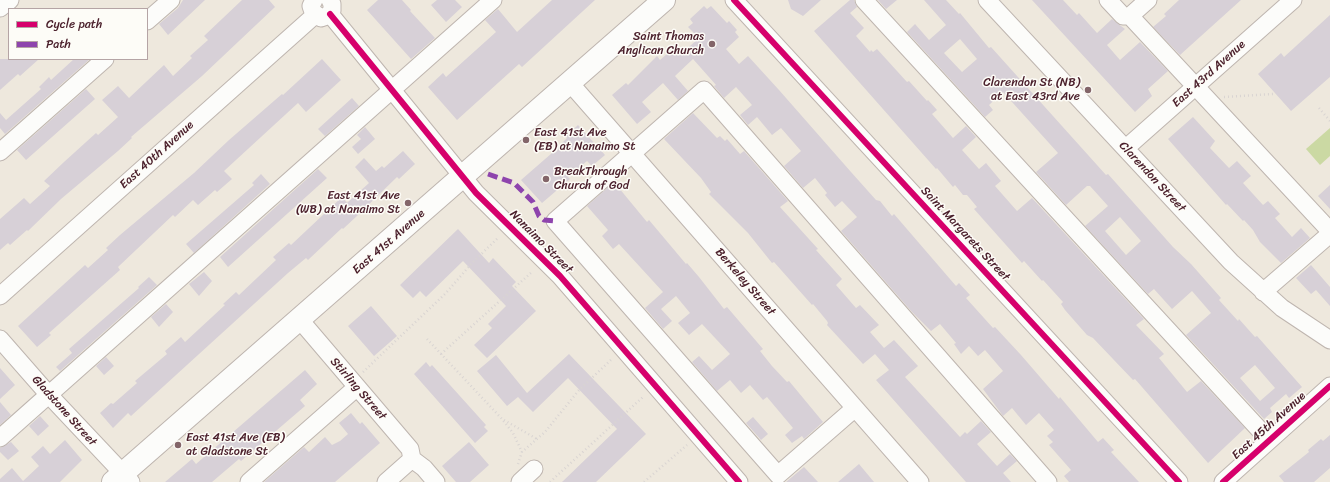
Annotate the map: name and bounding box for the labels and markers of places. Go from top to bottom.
place label: Saint Thomas Anglican Church [618,30,704,58]
marker: Saint Thomas Anglican Church [707,39,717,49]
place label: Clarendon St (NB) at East 43rd Ave [983,76,1080,104]
marker: Clarendon St (NB) at East 43rd Ave [1083,85,1093,95]
place label: East 41st Ave (EB) at Nanaimo St [534,126,636,154]
marker: East 41st Ave (EB) at Nanaimo St [521,135,531,145]
place label: BreakThrough Church of God [554,165,629,193]
marker: BreakThrough Church of God [541,174,551,184]
place label: East 41st Ave (WB) at Nanaimo St [296,189,400,217]
marker: East 41st Ave (WB) at Nanaimo St [403,198,413,208]
place label: East 41st Ave (EB) at Gladstone St [186,431,285,459]
marker: East 41st Ave (EB) at Gladstone St [173,440,183,450]

